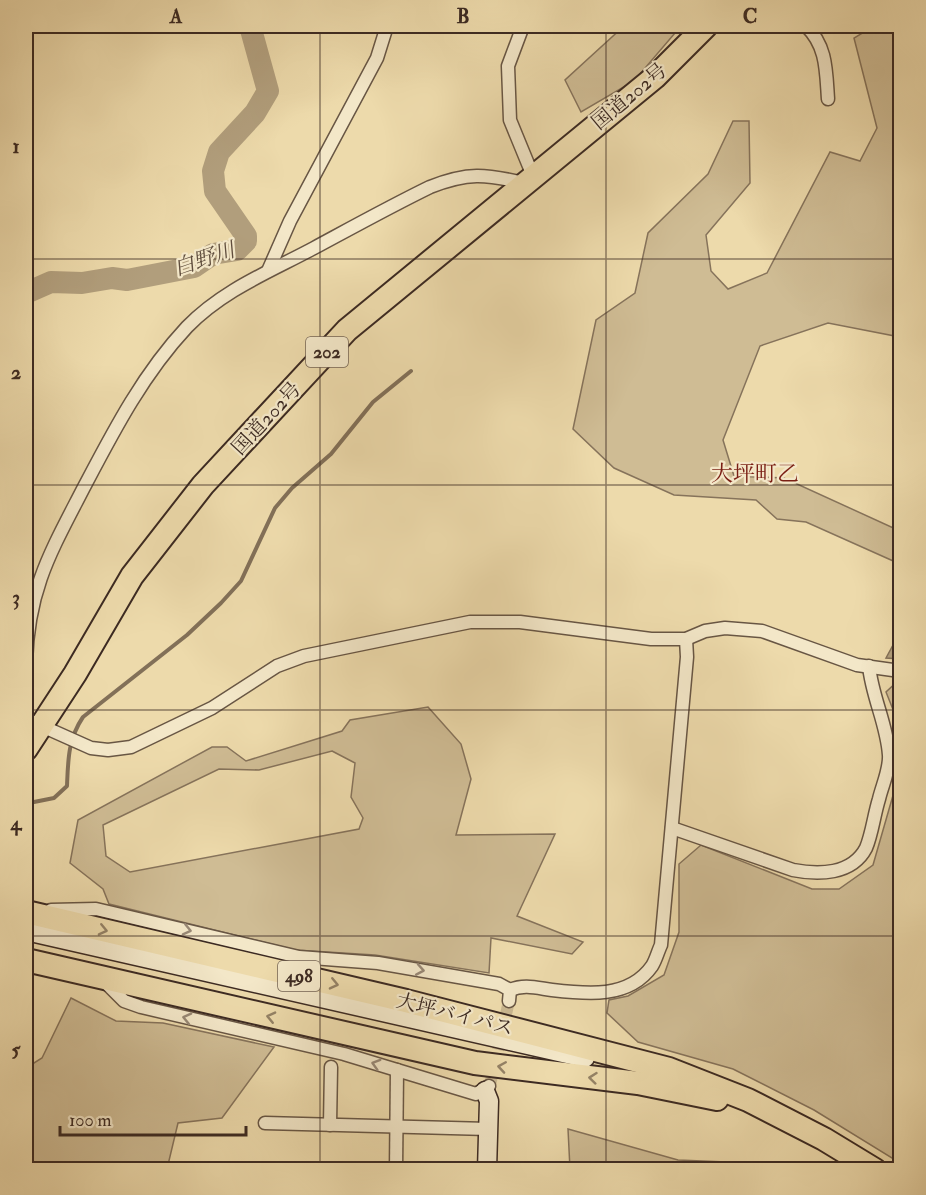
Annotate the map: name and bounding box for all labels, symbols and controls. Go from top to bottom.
text: A [169,4,183,29]
text: B [456,4,470,29]
text: C [743,4,757,29]
street label: 国道202号 [587,58,672,135]
text: 1 [12,134,20,159]
water label: 白野川 [170,236,240,282]
road number: 202 [306,337,348,367]
text: 2 [11,360,21,385]
street label: 国道202号 [226,377,306,460]
district label: 大坪町乙 [711,460,799,488]
text: 3 [12,585,20,610]
text: 4 [10,811,23,836]
one-way arrow [98,922,108,935]
one-way arrow [181,923,191,936]
road number: 498 [278,961,320,991]
one-way arrow [414,963,424,976]
one-way arrow [328,976,338,989]
street label: 大坪バイパス [394,988,516,1041]
one-way arrow [266,1011,276,1024]
one-way arrow [182,1012,192,1025]
text: 5 [12,1037,22,1062]
one-way arrow [371,1059,382,1071]
one-way arrow [498,1061,508,1074]
one-way arrow [589,1072,598,1085]
scale bar [60,1099,246,1137]
text: 100 m [69,1109,112,1132]

